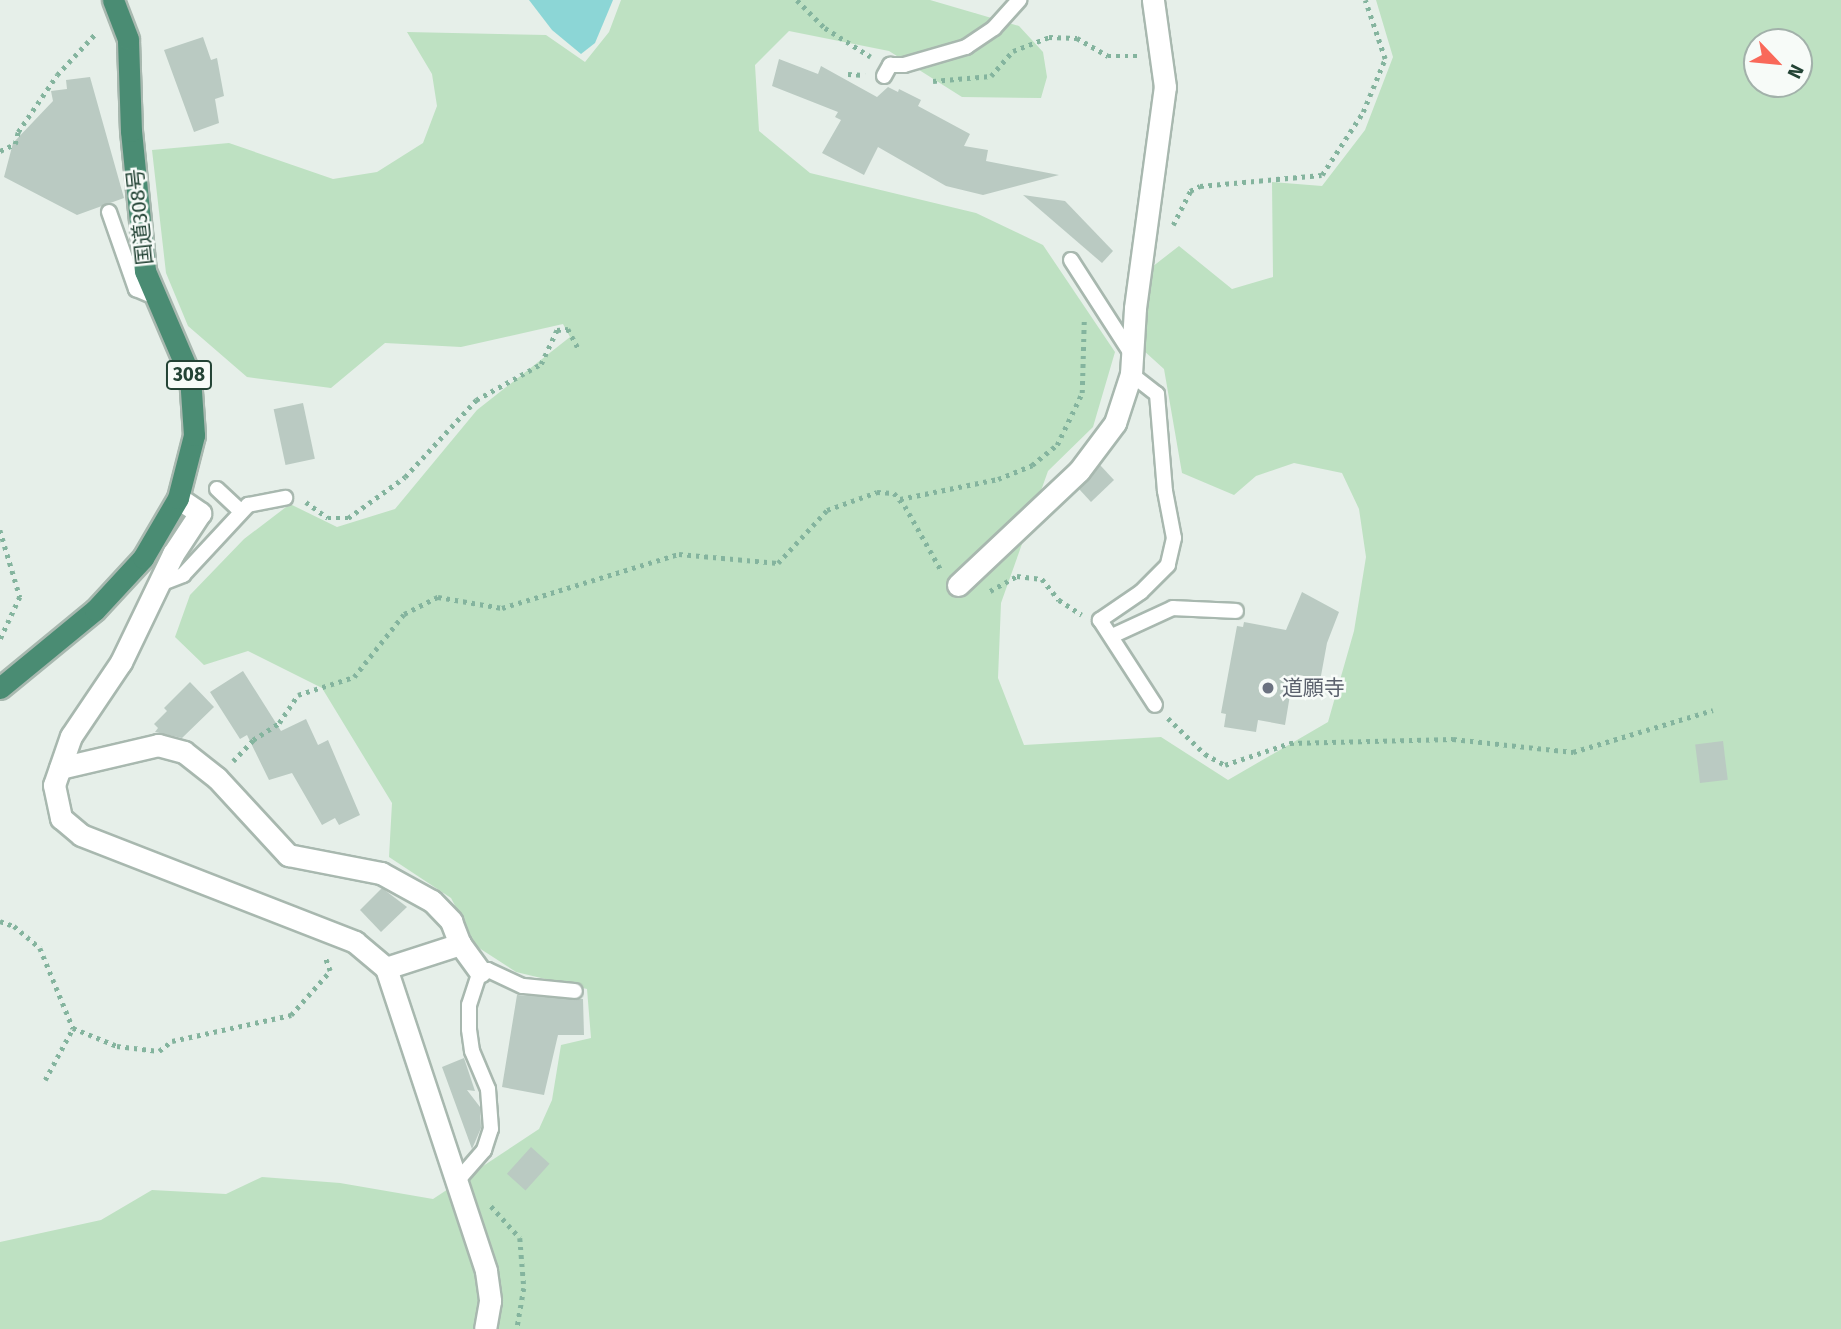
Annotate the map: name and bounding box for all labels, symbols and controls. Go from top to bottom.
north arrow [1743,28,1813,98]
text: N [1782,61,1809,82]
street label: 国道308号 [122,168,158,266]
road number: 308 [164,360,214,390]
place label: 道願寺 [1282,675,1345,701]
marker: 道願寺 [1260,680,1276,696]

